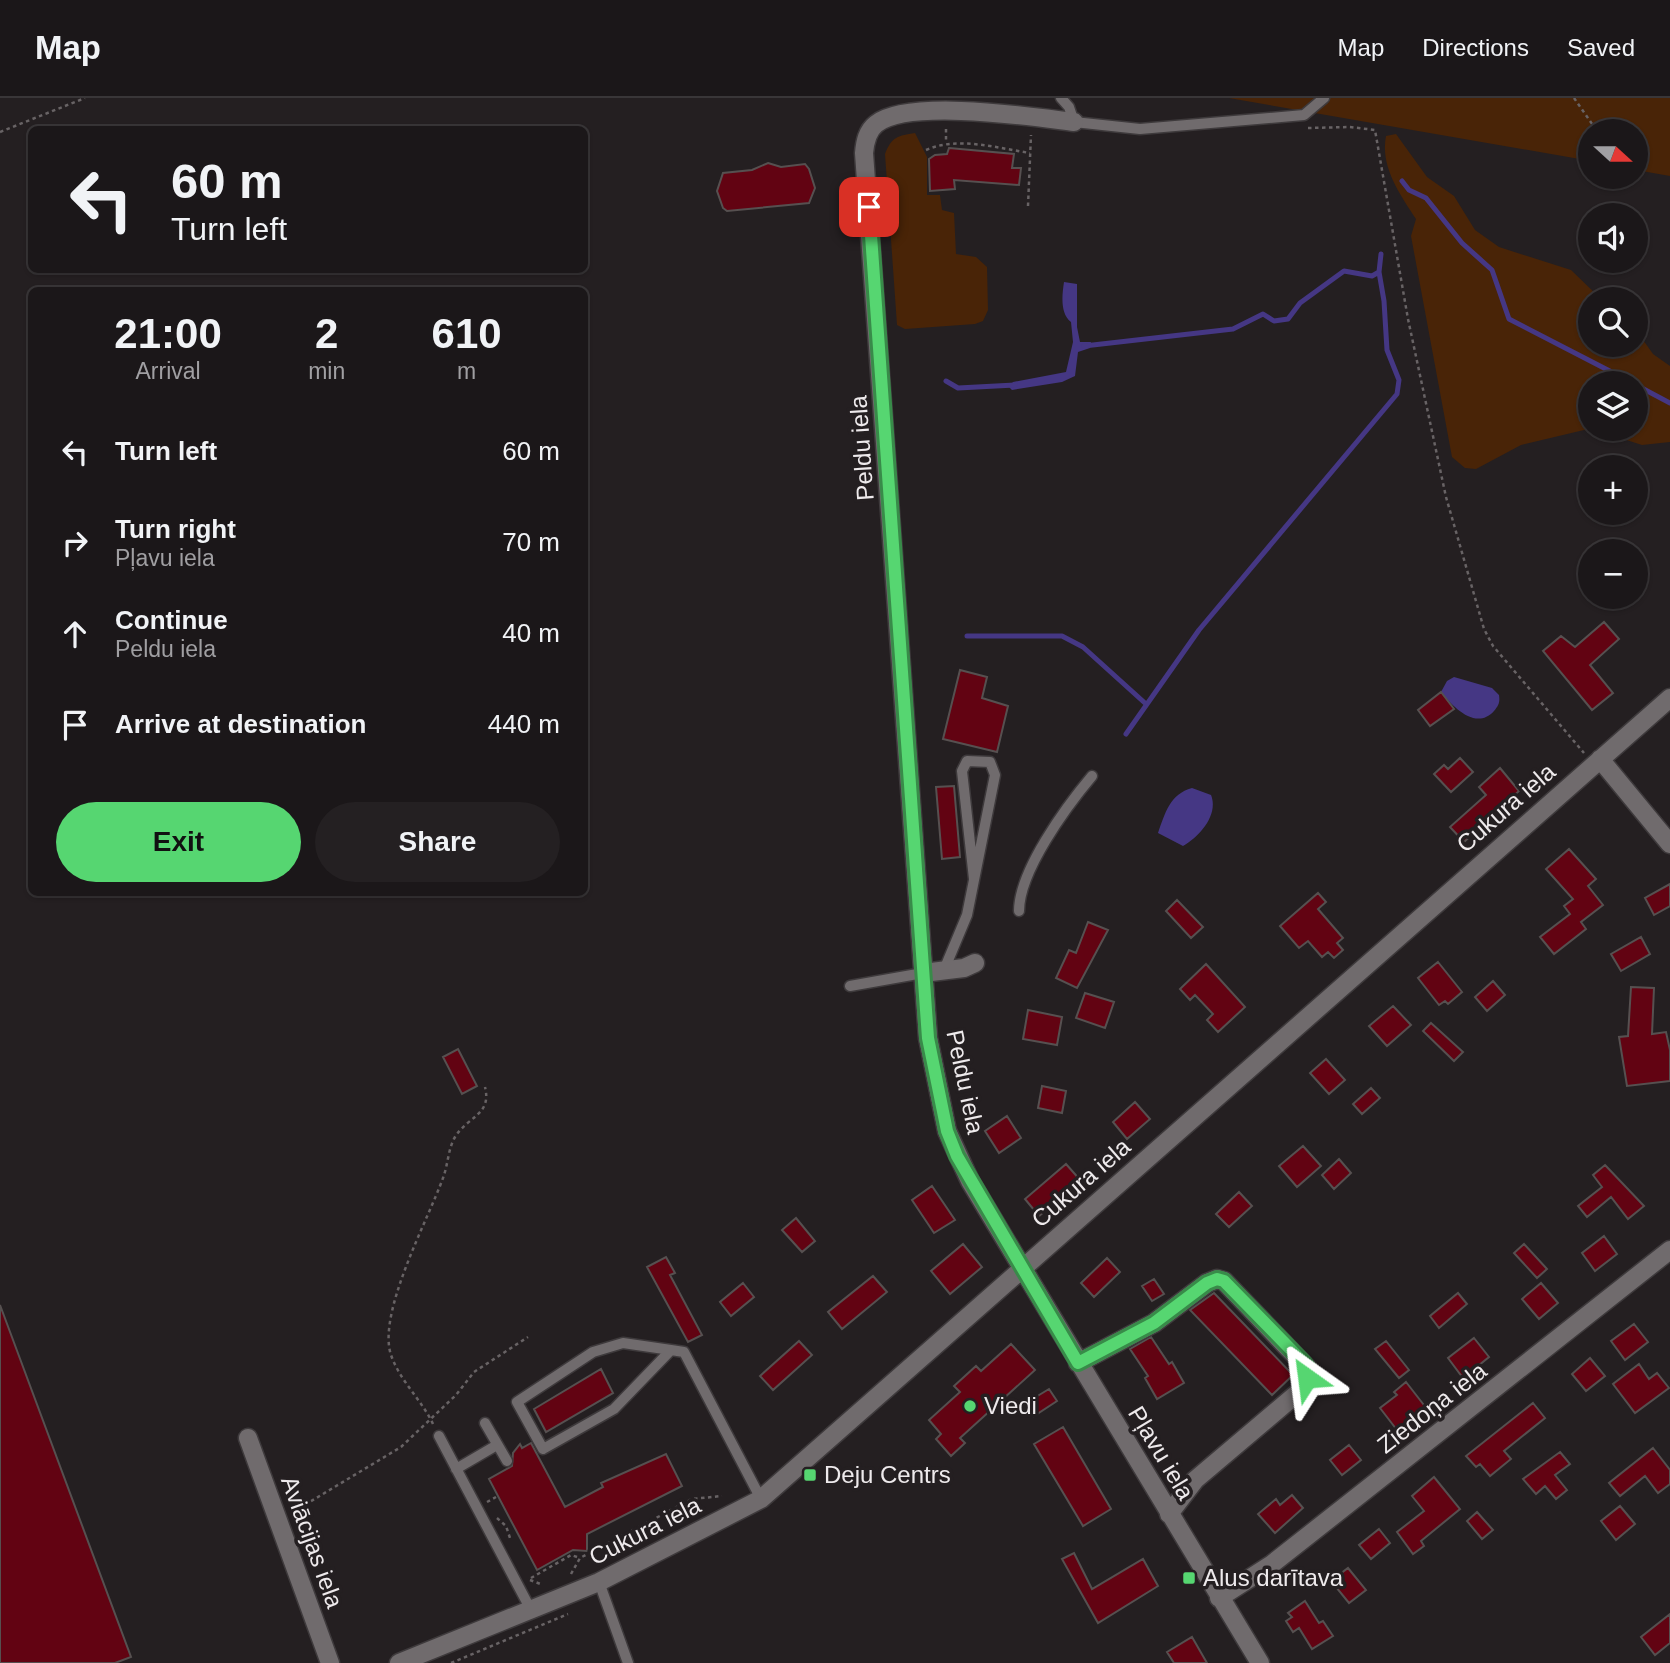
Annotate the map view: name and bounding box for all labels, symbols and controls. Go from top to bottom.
text: Map [35,29,101,66]
text: Map [1338,34,1384,61]
text: Directions [1422,34,1529,61]
text: Saved [1567,34,1635,61]
north arrow [1578,119,1648,189]
map controls [1578,119,1648,609]
icon: left [56,154,147,245]
text: 60 m [171,154,283,208]
pin [839,177,899,237]
icon: arrive [850,188,888,226]
button: sound [1578,203,1648,273]
text: Turn left [171,211,287,247]
button: search [1578,287,1648,357]
text: 21:00 [114,310,222,357]
text: 2 [315,310,338,357]
text: 610 [432,310,502,357]
text: Arrival [135,358,201,384]
text: min [308,358,345,384]
text: m [457,358,476,384]
button: layers [1578,371,1648,441]
street label: Peldu iela [844,394,879,502]
icon: left [56,433,94,471]
text: Turn left [115,436,217,466]
text: 60 m [502,436,560,466]
button: + [1578,455,1648,525]
text: Turn right [115,514,236,544]
icon: right [56,524,94,562]
text: 70 m [502,527,560,557]
button: − [1578,539,1648,609]
text: Pļavu iela [115,545,215,571]
text: Continue [115,605,228,635]
icon: ahead [56,615,94,653]
text: 40 m [502,618,560,648]
text: Peldu iela [115,636,216,662]
icon: arrive [56,706,94,744]
text: Arrive at destination [115,709,366,739]
text: 440 m [488,709,560,739]
street label: Cukura iela [1451,757,1561,858]
button: Exit [56,802,301,882]
button: Share [315,802,560,882]
street label: Peldu iela [941,1028,990,1137]
street label: Cukura iela [1026,1132,1136,1233]
position arrow [1270,1341,1344,1415]
street label: Ziedoņa iela [1372,1356,1492,1458]
place label: Viedi [984,1392,1037,1419]
marker: Viedi [962,1398,978,1414]
street label: Pļavu iela [1123,1401,1200,1505]
place label: Deju Centrs [824,1461,951,1488]
marker: Deju Centrs [802,1467,818,1483]
street label: Aviācijas iela [276,1472,349,1612]
street label: Cukura iela [585,1491,706,1570]
place label: Alus darītava [1203,1564,1344,1591]
marker: Alus darītava [1181,1570,1197,1586]

